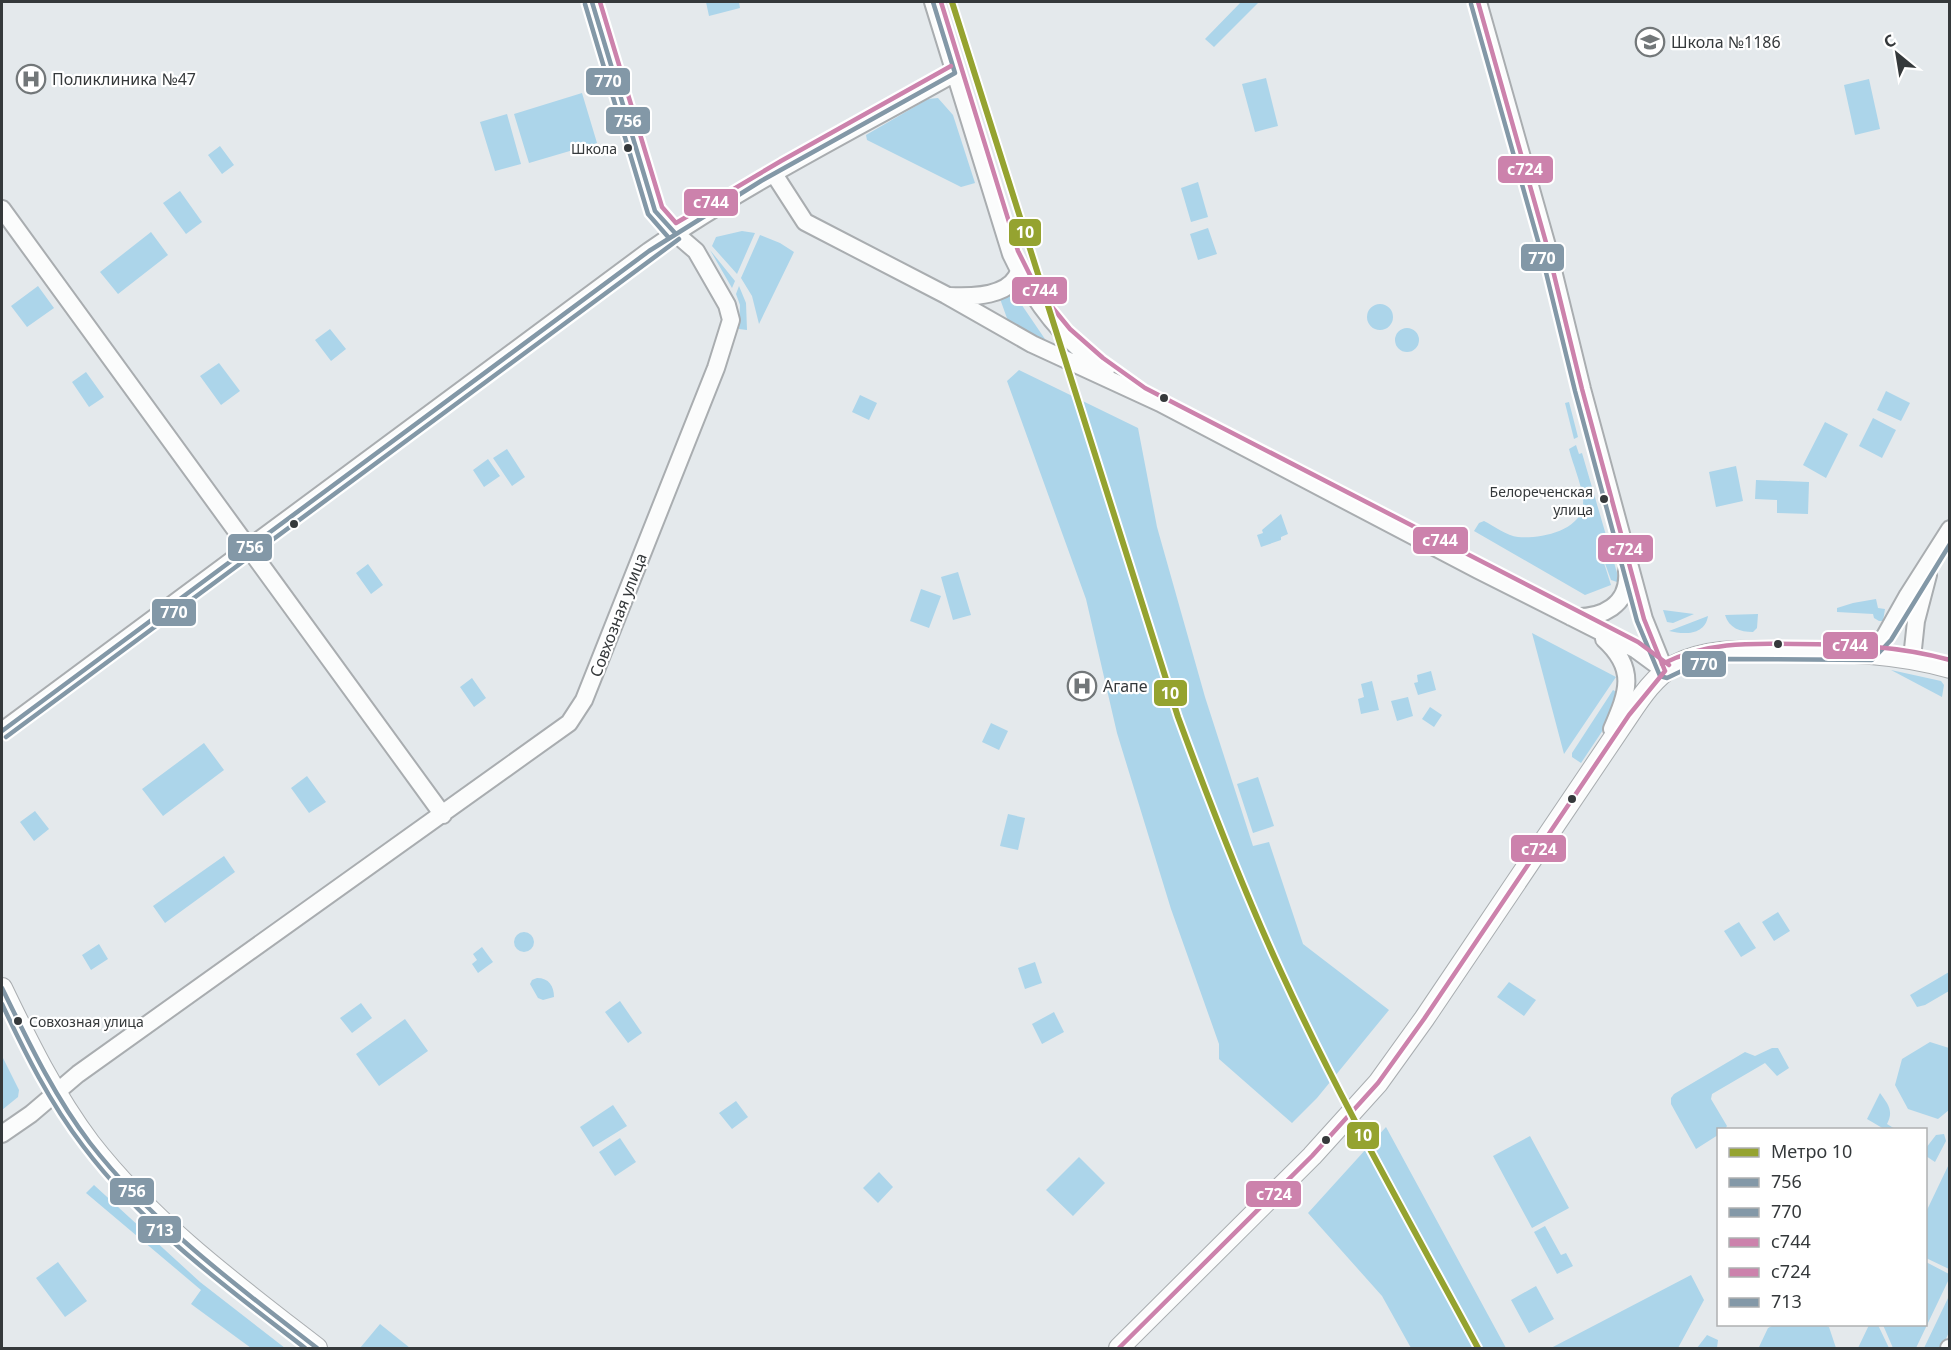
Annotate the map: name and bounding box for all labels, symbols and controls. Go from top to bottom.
north arrow [1867,24,1927,84]
school or university icon: Школа №1186 [1634,26,1666,58]
text: С [1880,29,1899,53]
place label: Школа №1186 [1671,31,1781,53]
hospital icon: Поликлиника №47 [15,63,47,95]
line badge: 770 [585,67,631,96]
place label: Поликлиника №47 [52,68,196,90]
text: 770 [594,70,622,92]
line badge: 756 [605,106,651,135]
text: 756 [614,110,642,132]
place label: Школа [571,139,617,158]
marker: Школа [622,142,634,154]
line badge: с724 [1497,155,1554,184]
text: с724 [1507,158,1543,180]
line badge: с744 [683,188,739,217]
text: с744 [693,191,729,213]
line badge: 10 [1008,218,1042,247]
text: 10 [1016,221,1034,243]
line badge: 770 [1520,243,1565,272]
text: 770 [1528,247,1556,269]
line badge: с744 [1011,276,1068,305]
text: с744 [1022,279,1058,301]
unlabelled marker [1158,392,1170,404]
place label: Белореченская улица [1490,482,1593,519]
marker: Белореченская улица [1598,493,1610,505]
unlabelled marker [288,518,300,530]
line badge: с744 [1412,526,1469,555]
text: с744 [1422,529,1458,551]
line badge: 756 [227,533,273,562]
line badge: с724 [1597,534,1654,563]
text: 756 [236,536,264,558]
text: с724 [1607,538,1643,560]
street label: Совхозная улица [584,550,652,680]
line badge: 770 [151,598,197,627]
text: 770 [160,601,188,623]
line badge: с744 [1822,631,1879,660]
text: с744 [1832,634,1868,656]
unlabelled marker [1772,638,1784,650]
line badge: 770 [1681,650,1727,678]
text: 770 [1690,653,1718,675]
hospital icon: Агапе [1066,670,1098,702]
place label: Агапе [1103,675,1148,697]
line badge: 10 [1153,679,1188,707]
text: 10 [1161,682,1179,704]
unlabelled marker [1566,793,1578,805]
line badge: с724 [1510,834,1567,863]
text: с724 [1521,838,1557,860]
place label: Совхозная улица [29,1012,144,1031]
marker: Совхозная улица [12,1015,24,1027]
line badge: 10 [1346,1121,1380,1150]
text: 10 [1354,1124,1372,1146]
legend [1717,1128,1927,1326]
unlabelled marker [1320,1134,1332,1146]
text: Метро 10 [1771,1139,1852,1163]
text: 756 [1771,1169,1802,1193]
line badge: 756 [109,1177,155,1206]
text: 756 [118,1180,146,1202]
line badge: с724 [1245,1180,1302,1208]
text: с724 [1256,1183,1292,1205]
text: 770 [1771,1199,1802,1223]
line badge: 713 [137,1215,182,1244]
text: 713 [146,1219,174,1241]
text: с744 [1771,1229,1811,1253]
text: с724 [1771,1259,1811,1283]
text: 713 [1771,1289,1802,1313]

